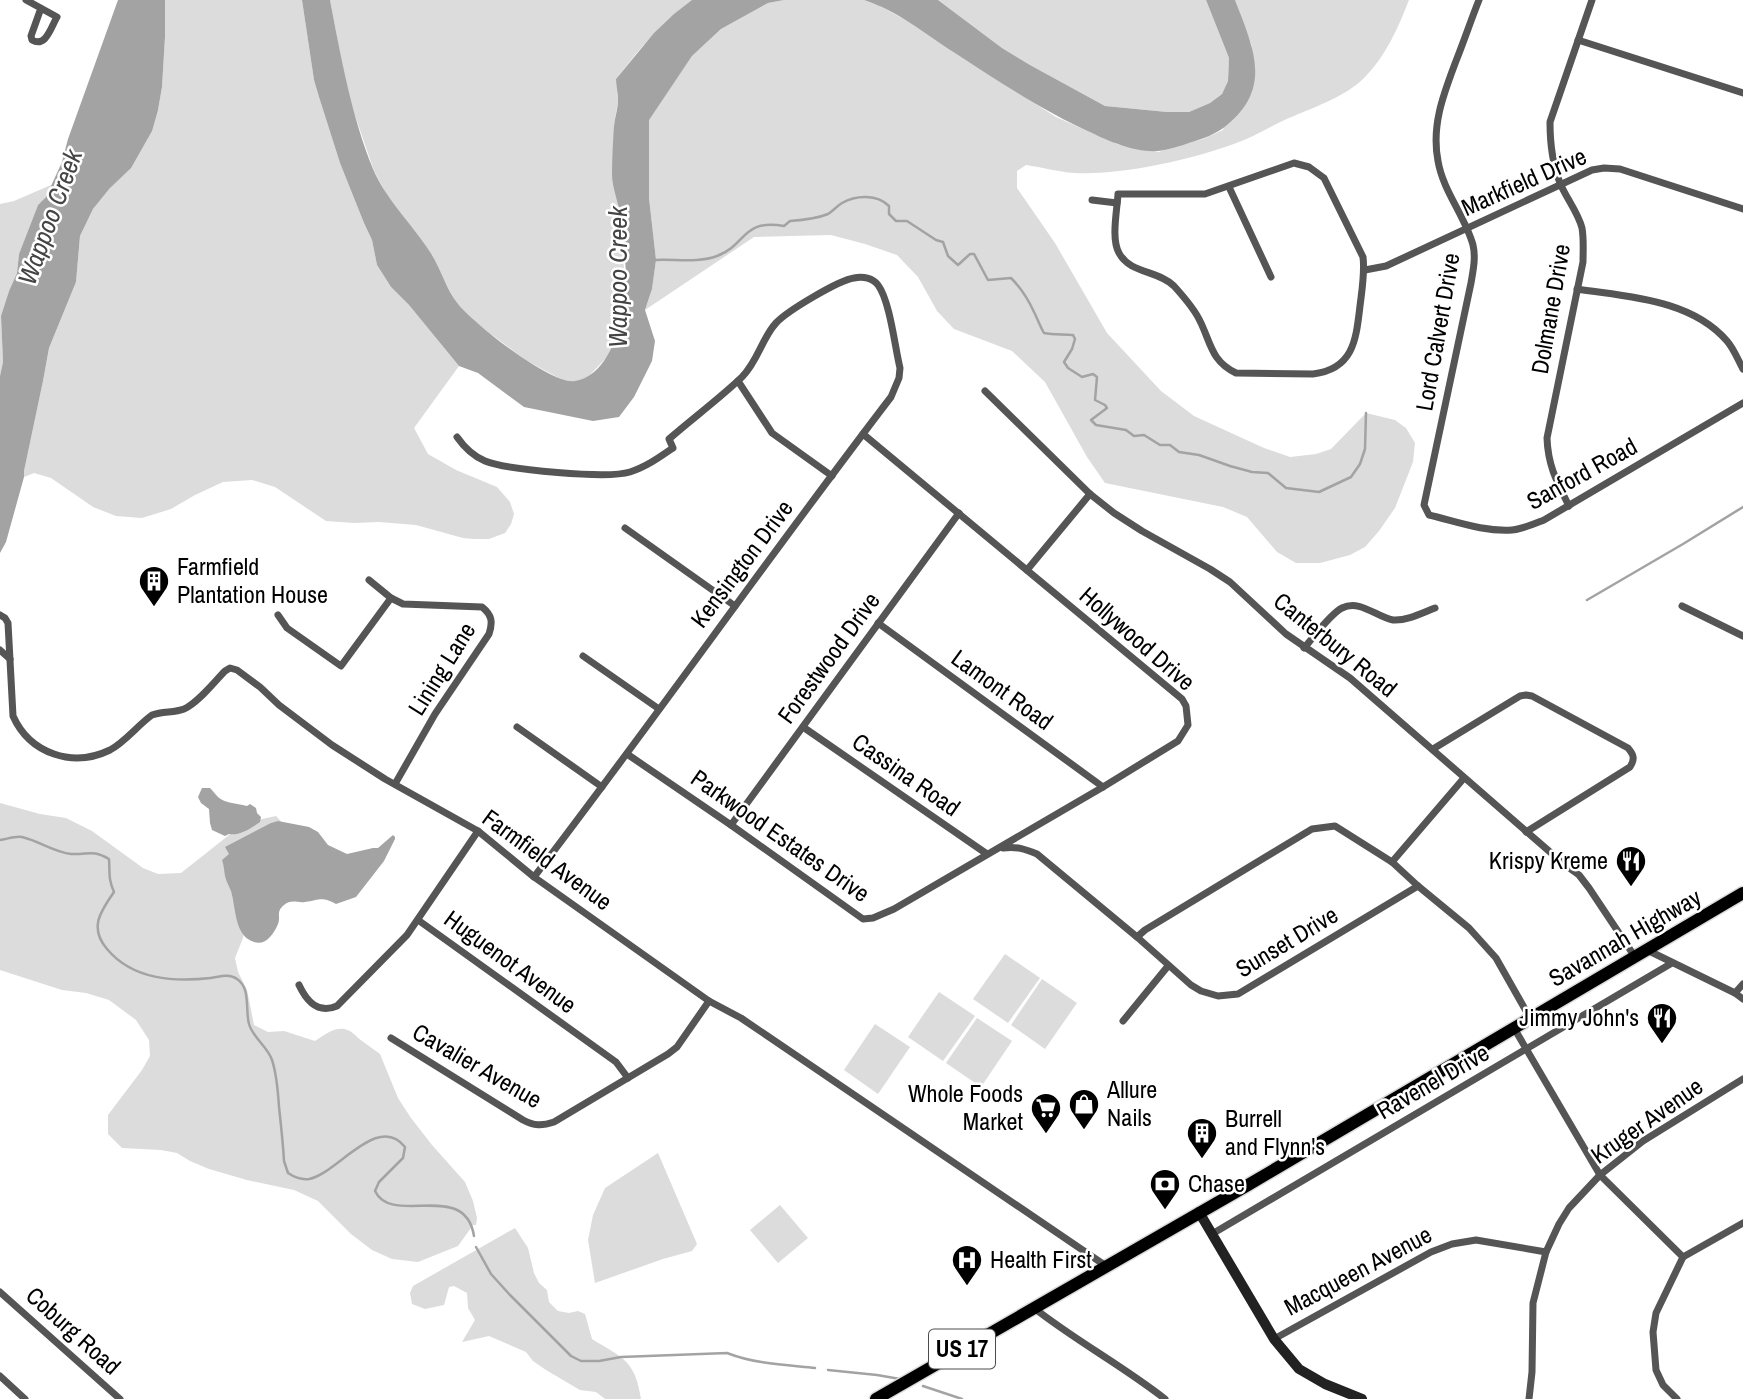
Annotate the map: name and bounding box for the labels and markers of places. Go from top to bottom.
place label: Farmfield Plantation House [177,550,328,610]
building icon: Farmfield Plantation House [137,564,171,608]
place label: Krispy Kreme [1489,844,1608,876]
restaurant icon: Krispy Kreme [1614,844,1648,888]
place label: Jimmy John's [1519,1001,1639,1033]
restaurant icon: Jimmy John's [1645,1001,1679,1045]
place label: Allure Nails [1106,1073,1157,1133]
place label: Whole Foods Market [908,1077,1024,1137]
shop icon: Allure Nails [1067,1087,1101,1131]
supermarket icon: Whole Foods Market [1029,1091,1063,1135]
place label: Burrell and Flynn's [1225,1102,1325,1162]
building icon: Burrell and Flynn's [1185,1116,1219,1160]
bank icon: Chase [1148,1167,1182,1211]
place label: Chase [1188,1167,1245,1199]
hospital icon: Health First [950,1243,984,1287]
place label: Health First [990,1243,1092,1275]

